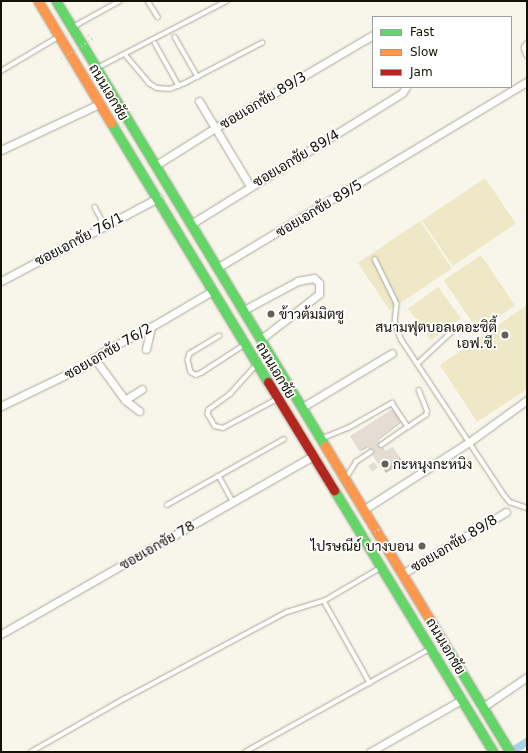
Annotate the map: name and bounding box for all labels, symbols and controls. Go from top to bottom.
legend [372,16,512,88]
text: Fast [410,25,434,39]
text: Slow [410,45,438,59]
street label: ถนนเอกชัย [86,61,132,123]
text: Jam [410,65,433,79]
street label: ซอยเอกชัย 89/3 [217,68,309,132]
street label: ซอยเอกชัย 89/4 [250,126,342,190]
street label: ซอยเอกชัย 89/5 [273,176,365,240]
street label: ซอยเอกชัย 76/1 [32,209,126,269]
place label: ข้าวต้มมิตซู [279,306,344,322]
marker: ข้าวต้มมิตซู [266,309,276,319]
street label: ซอยเอกชัย 76/2 [61,319,155,383]
place label: สนามฟุตบอลเดอะซิตี้ เอฟ.ซี. [375,319,497,352]
marker: สนามฟุตบอลเดอะซิตี้ เอฟ.ซี. [500,330,510,340]
street label: ถนนเอกชัย [253,339,299,401]
place label: กะหนุงกะหนิง [393,456,472,472]
marker: กะหนุงกะหนิง [380,459,390,469]
street label: ซอยเอกชัย 89/8 [408,511,500,575]
street label: ซอยเอกชัย 78 [116,517,198,573]
place label: ไปรษณีย์ บางบอน [311,538,414,554]
marker: ไปรษณีย์ บางบอน [417,541,427,551]
street label: ถนนเอกชัย [423,615,469,677]

